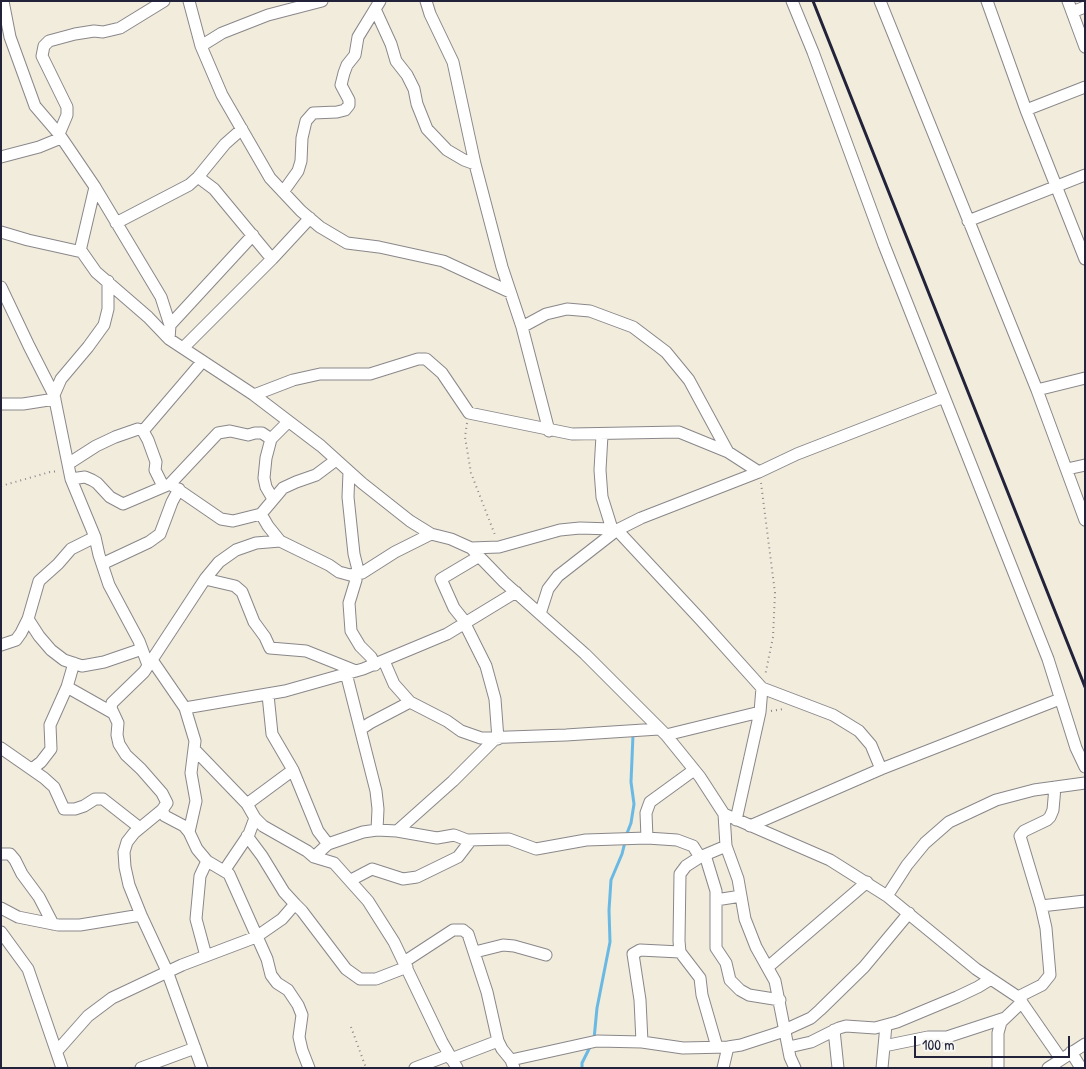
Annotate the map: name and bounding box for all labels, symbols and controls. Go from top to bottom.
scale bar [916,1026,1072,1058]
text: 100 m [922,1034,955,1055]

